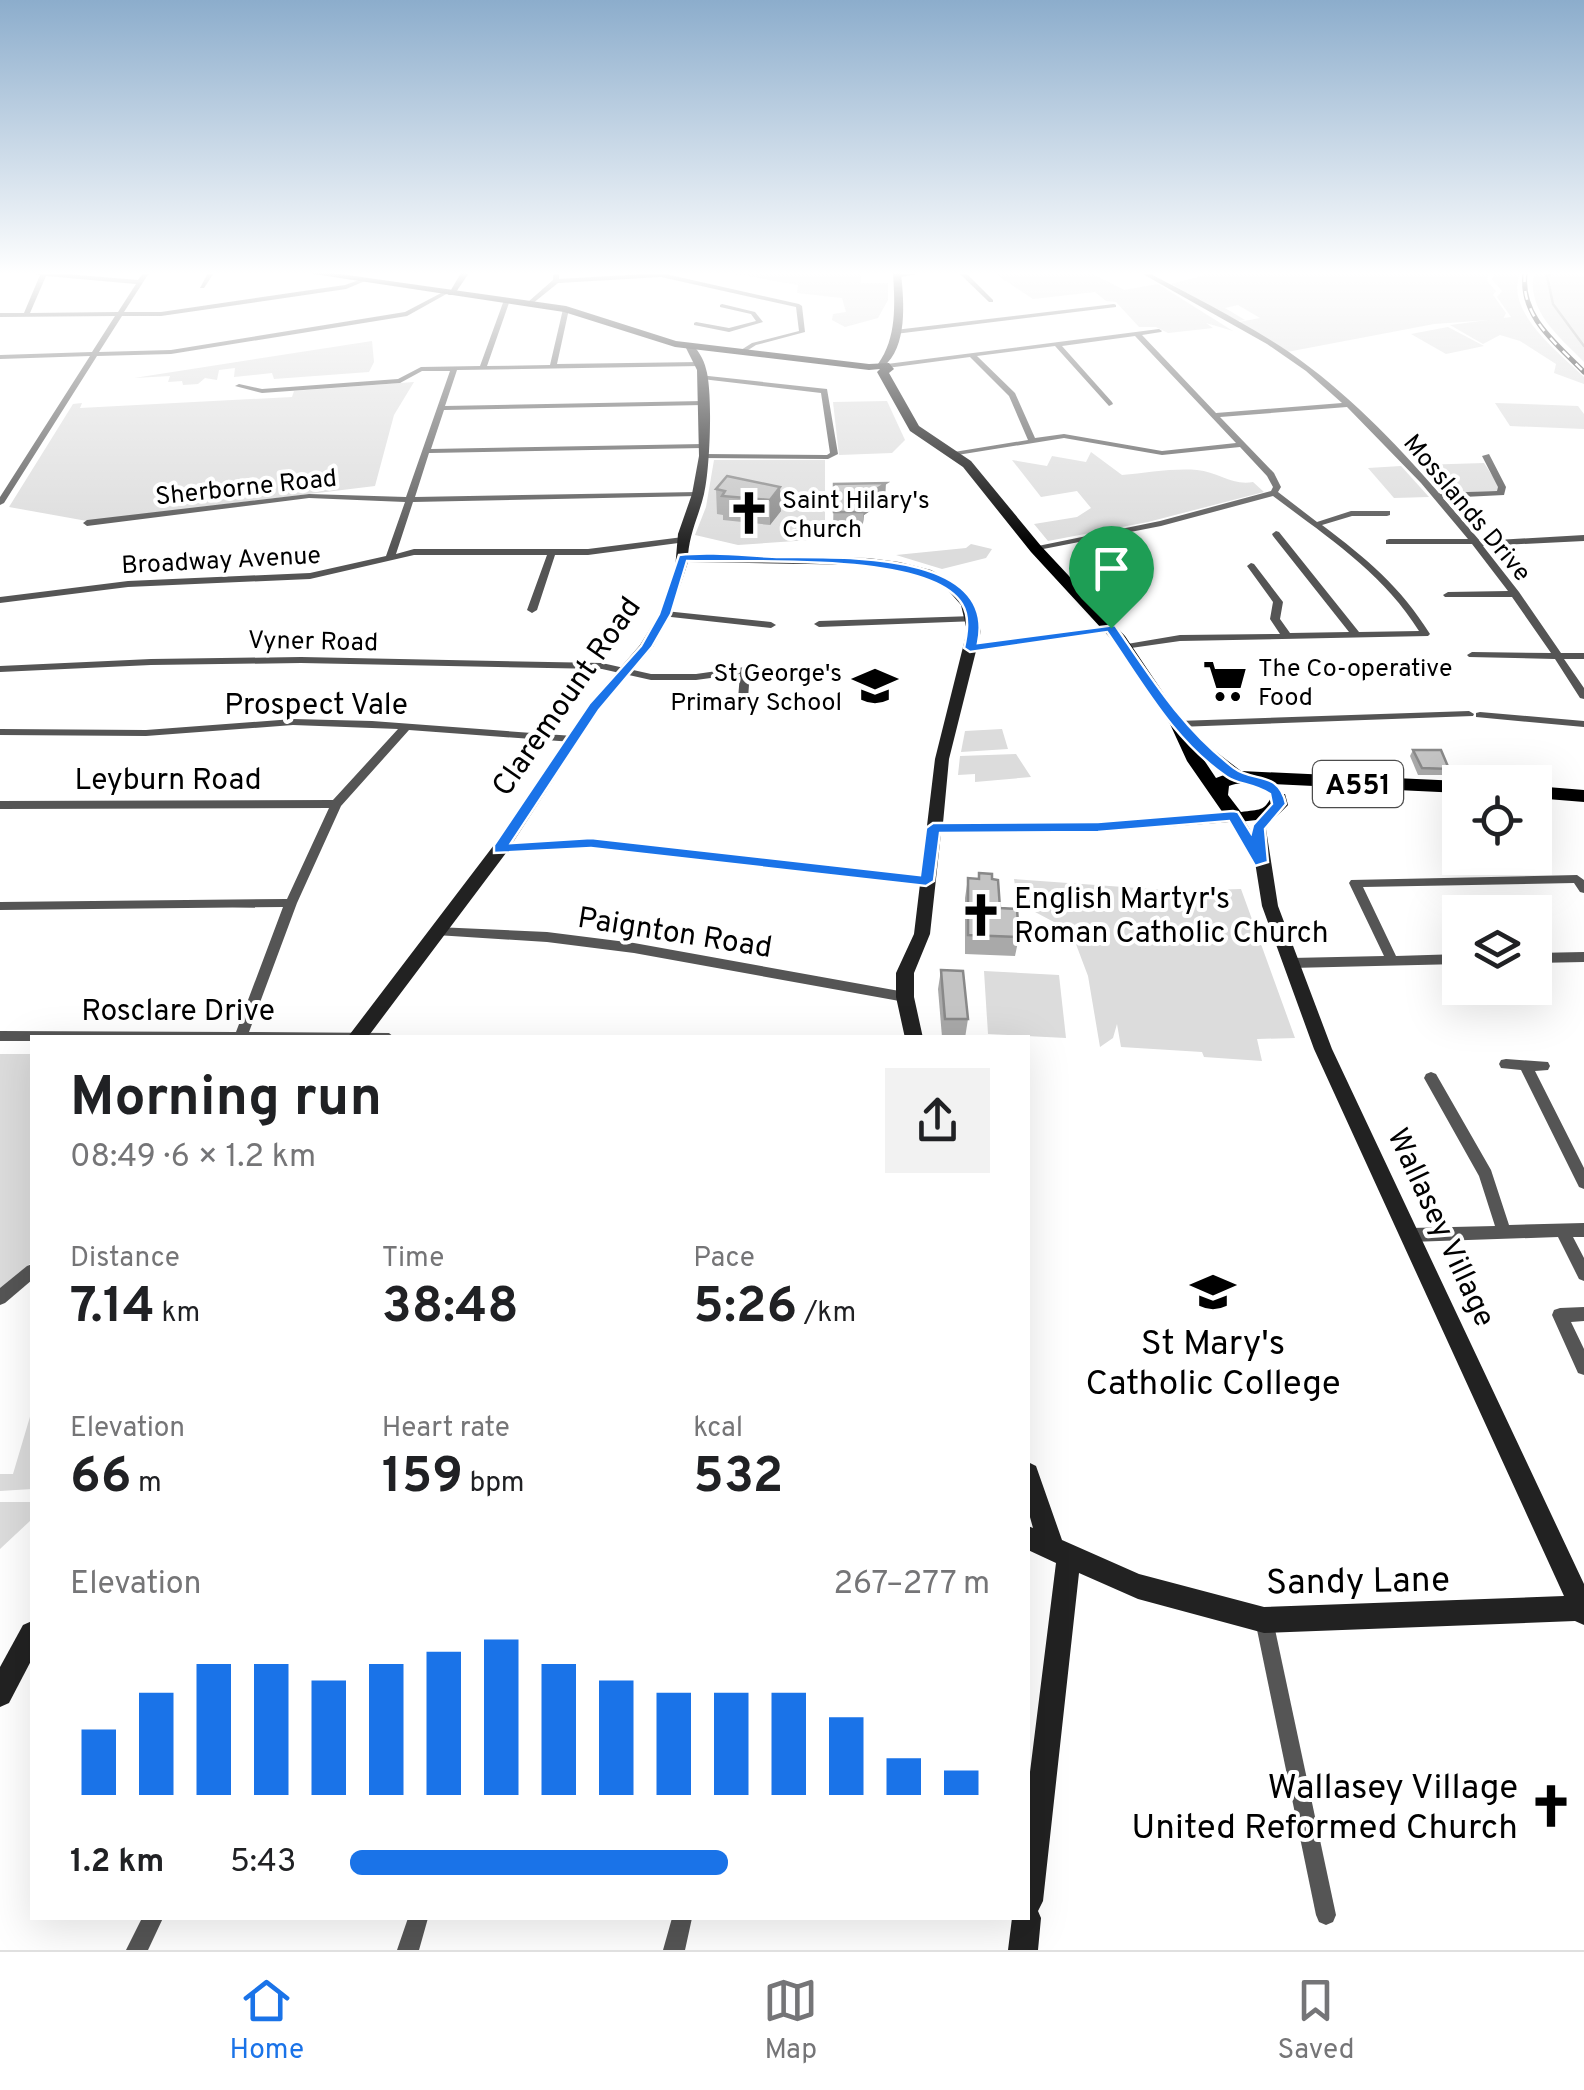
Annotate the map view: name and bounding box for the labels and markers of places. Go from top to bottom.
place label: Saint Hilary's Church [782,486,930,547]
church icon: Saint Hilary's Church [725,489,773,537]
pin [1069,526,1154,629]
place label: The Co-operative Food [1258,654,1452,715]
supermarket icon: The Co-operative Food [1201,657,1249,705]
place label: St George's Primary School [670,659,842,720]
school or university icon: St George's Primary School [851,662,899,710]
place label: English Martyr's Roman Catholic Church [1014,882,1329,953]
church icon: English Martyr's Roman Catholic Church [957,891,1005,939]
school or university icon: St Mary's Catholic College [1189,1268,1237,1316]
place label: St Mary's Catholic College [1085,1323,1341,1407]
place label: Wallasey Village United Reformed Church [1131,1767,1518,1851]
church icon: Wallasey Village United Reformed Church [1527,1782,1575,1830]

